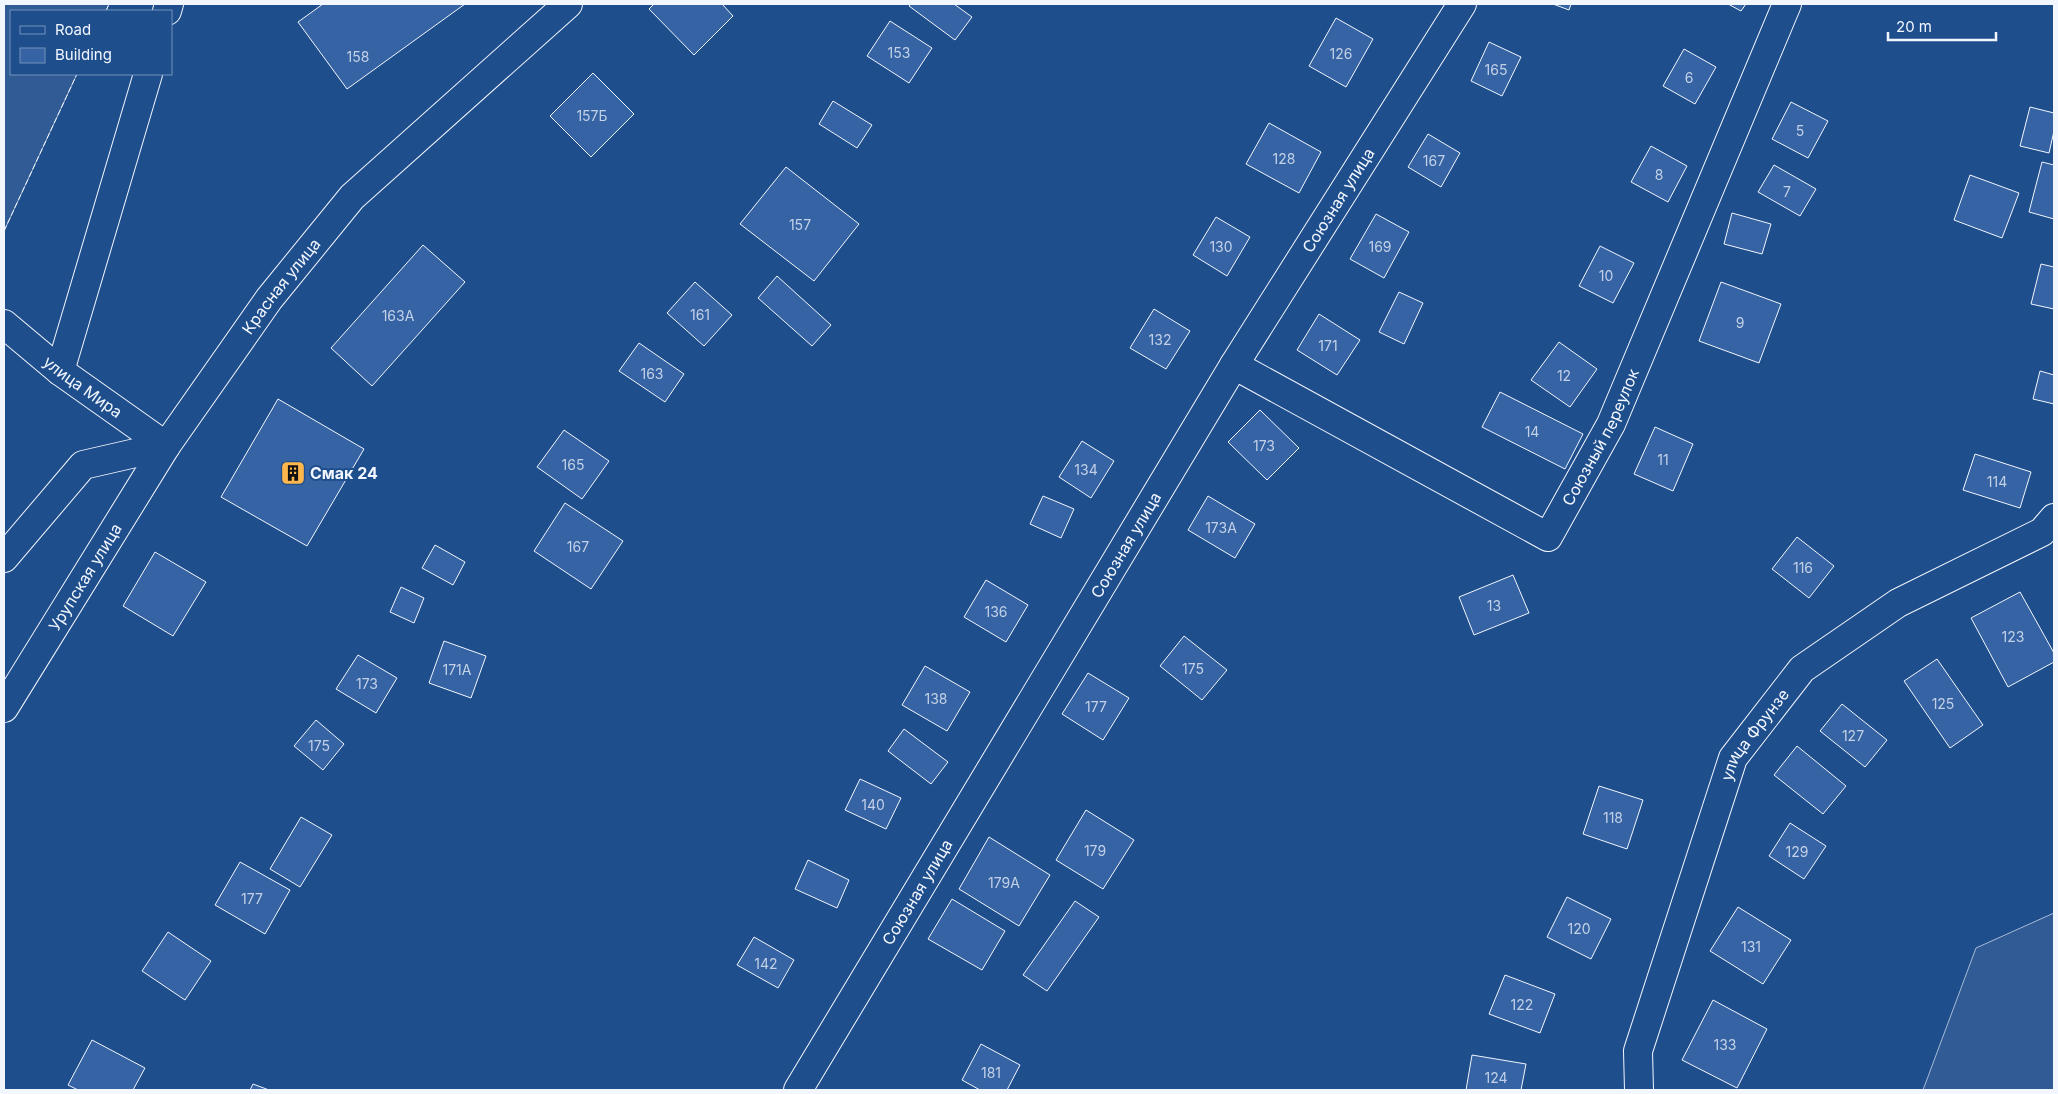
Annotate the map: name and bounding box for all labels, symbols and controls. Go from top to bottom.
legend [10,10,172,75]
scale bar [1888,10,1996,42]
text: 20 m [1896,17,1932,36]
text: Road [55,20,91,39]
house number: 153 [888,44,910,61]
text: Building [55,45,112,64]
house number: 126 [1330,45,1352,62]
house number: 158 [347,48,369,65]
house number: 165 [1485,61,1507,78]
house number: 6 [1685,69,1693,86]
house number: 157Б [576,107,608,124]
house number: 5 [1796,122,1804,139]
street label: Союзная улица [1298,144,1379,256]
house number: 128 [1273,150,1295,167]
house number: 167 [1423,152,1445,169]
house number: 8 [1655,166,1663,183]
house number: 7 [1783,183,1791,200]
house number: 157 [789,216,811,233]
street label: Красная улица [238,234,324,338]
house number: 130 [1209,238,1233,255]
house number: 169 [1368,238,1392,255]
house number: 10 [1599,267,1613,284]
house number: 161 [690,306,710,323]
house number: 163А [382,307,415,324]
house number: 9 [1736,314,1744,331]
house number: 132 [1149,331,1171,348]
house number: 171 [1318,337,1338,354]
street label: улица Мира [39,351,126,422]
house number: 163 [640,365,664,382]
street label: Союзный переулок [1557,365,1643,509]
house number: 12 [1557,367,1571,384]
house number: 14 [1525,423,1539,440]
house number: 173 [1253,437,1275,454]
house number: 11 [1657,451,1669,468]
house number: 165 [562,456,584,473]
building icon: Смак 24 [280,460,306,486]
house number: 134 [1074,461,1098,478]
place label: Смак 24 [310,463,378,483]
house number: 114 [1987,473,2007,490]
street label: Союзная улица [1086,488,1165,602]
street label: Урупская улица [44,519,126,635]
house number: 173А [1205,519,1237,536]
house number: 167 [567,538,589,555]
house number: 116 [1793,559,1813,576]
house number: 13 [1487,597,1501,614]
house number: 136 [984,603,1008,620]
house number: 123 [2002,628,2024,645]
house number: 175 [1182,660,1204,677]
house number: 171А [443,661,472,678]
house number: 173 [356,675,378,692]
street label: улица Фрунзе [1716,685,1793,783]
house number: 138 [924,690,948,707]
house number: 125 [1932,695,1954,712]
house number: 177 [1085,698,1107,715]
house number: 127 [1842,727,1864,744]
house number: 175 [308,737,330,754]
house number: 140 [861,796,885,813]
house number: 118 [1603,809,1623,826]
street label: Союзная улица [878,835,957,949]
house number: 179 [1084,842,1106,859]
house number: 129 [1786,843,1808,860]
house number: 179А [988,874,1020,891]
house number: 177 [241,890,263,907]
house number: 120 [1567,920,1591,937]
house number: 131 [1741,938,1761,955]
house number: 142 [754,955,778,972]
house number: 122 [1511,996,1533,1013]
house number: 133 [1714,1036,1737,1053]
house number: 181 [981,1064,1001,1081]
house number: 124 [1484,1069,1508,1086]

